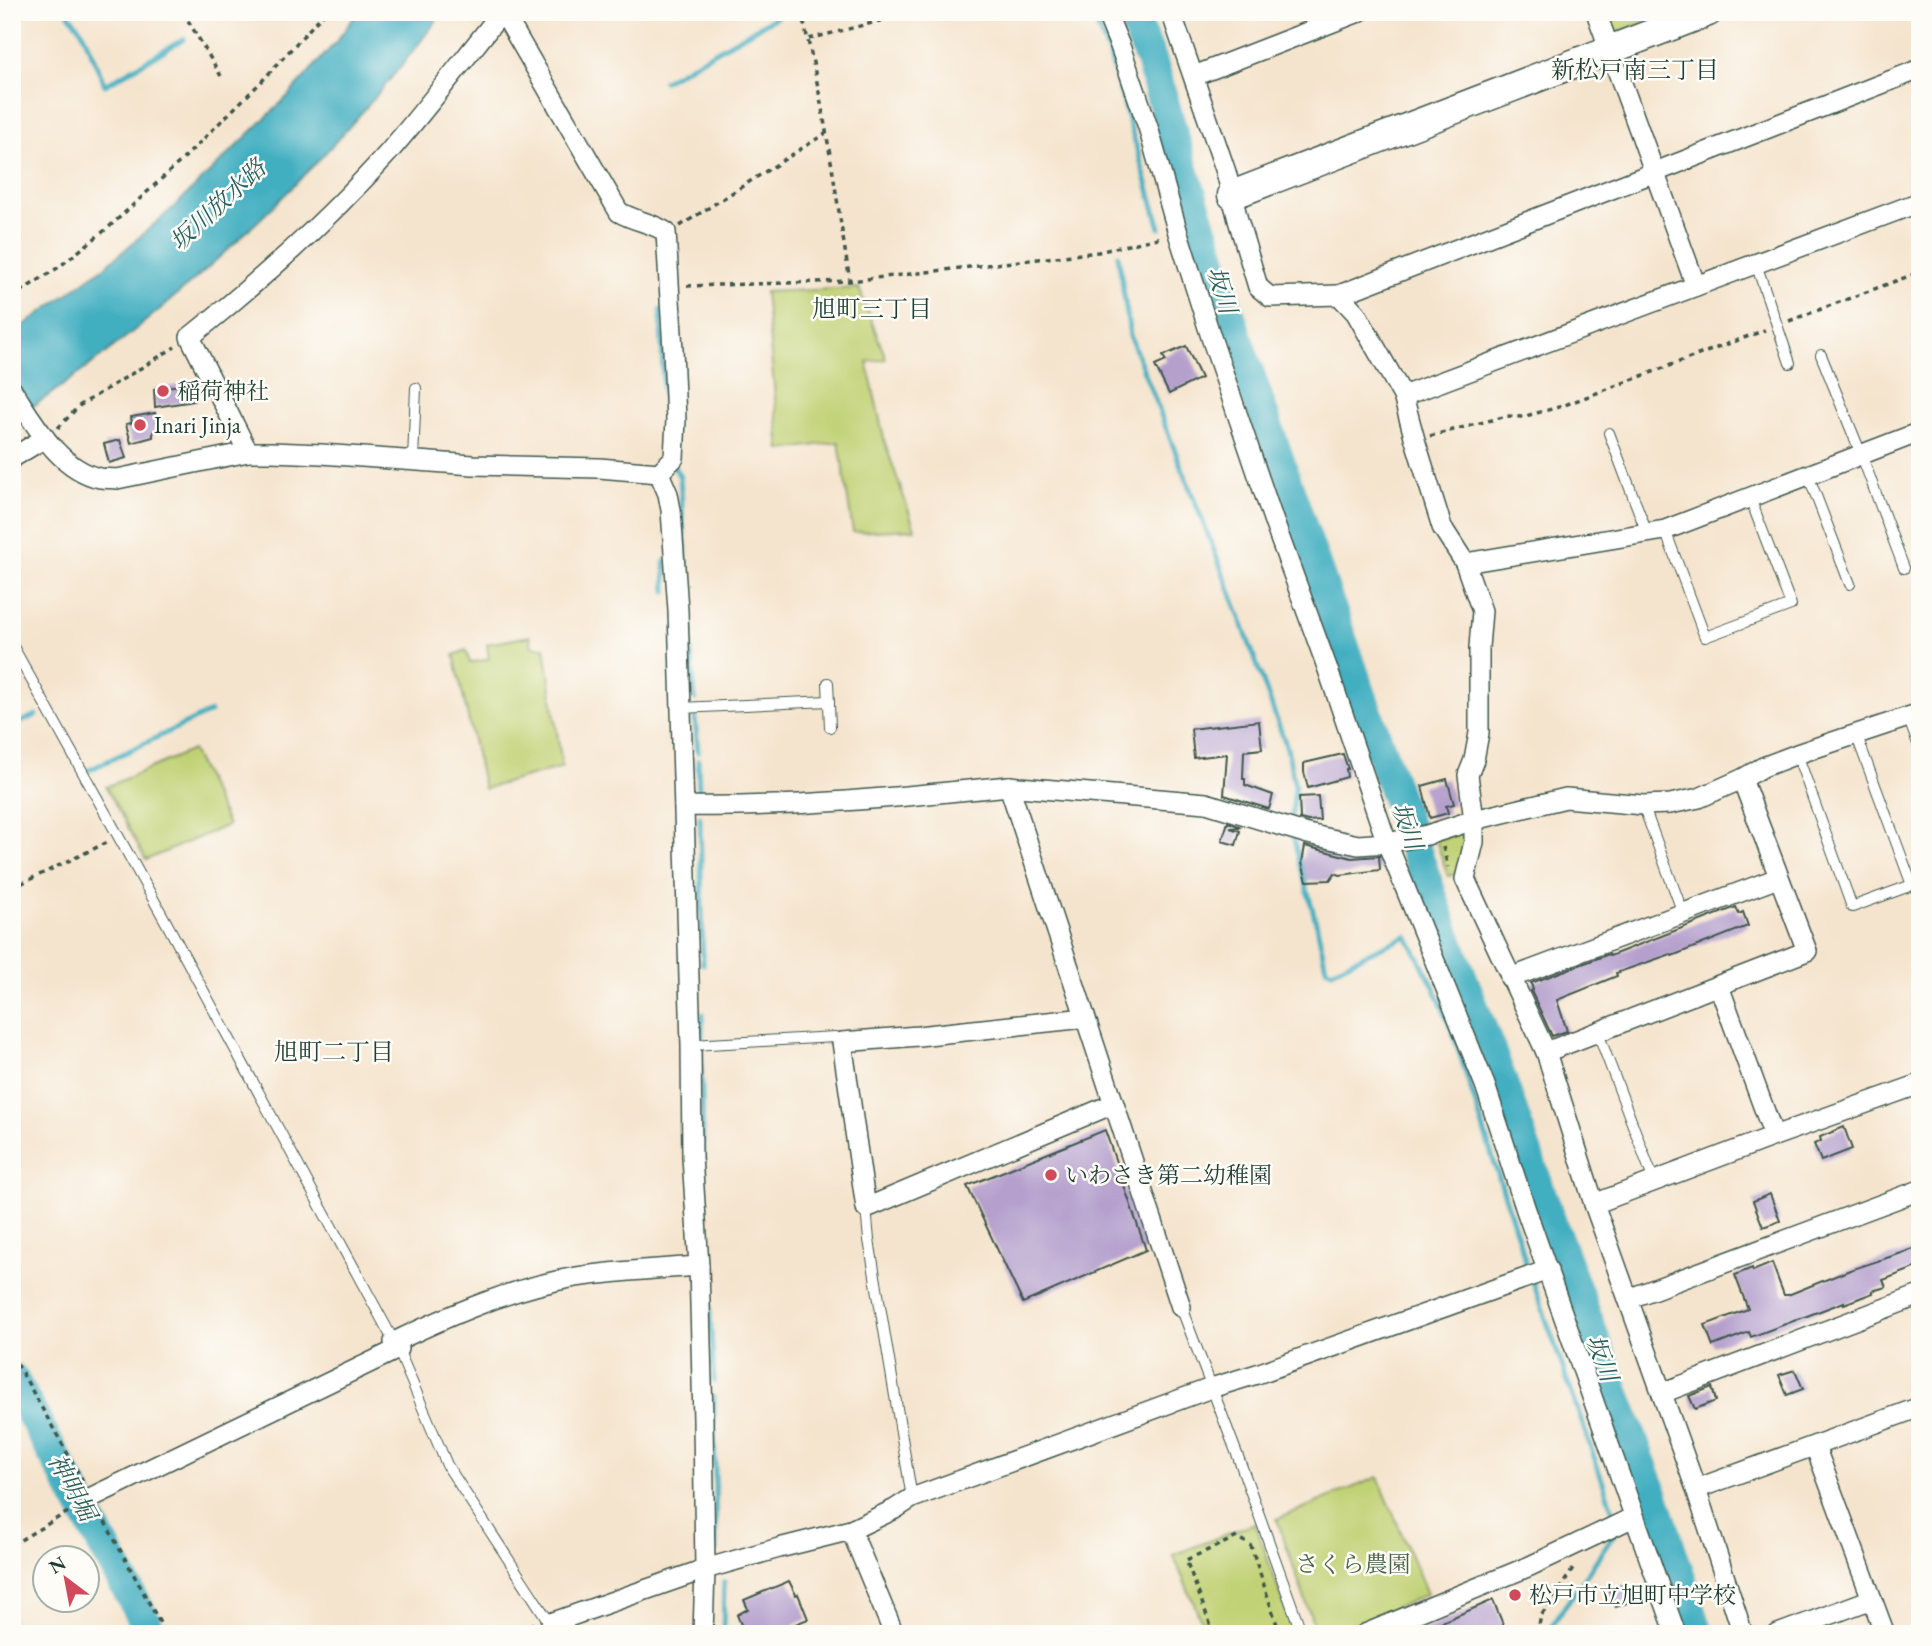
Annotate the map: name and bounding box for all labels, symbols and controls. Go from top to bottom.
district label: 新松戸南三丁目 [1551,54,1719,85]
water label: 坂川放水路 [163,151,274,257]
water label: 坂川 [1201,262,1245,320]
district label: 旭町三丁目 [812,293,932,324]
place label: 稲荷神社 [177,376,269,406]
marker: 稲荷神社 [155,383,171,399]
place label: Inari Jinja [154,410,242,440]
marker: Inari Jinja [132,417,148,433]
water label: 坂川 [1385,798,1431,856]
district label: 旭町二丁目 [274,1036,394,1067]
place label: いわさき第二幼稚園 [1065,1160,1272,1190]
marker: いわさき第二幼稚園 [1043,1167,1059,1183]
water label: 坂川 [1580,1330,1626,1389]
water label: 神明堀 [41,1448,105,1529]
north arrow [32,1544,102,1614]
park label: さくら農園 [1296,1549,1411,1579]
text: N [44,1550,71,1580]
place label: 松戸市立旭町中学校 [1529,1580,1736,1610]
marker: 松戸市立旭町中学校 [1507,1587,1523,1603]

